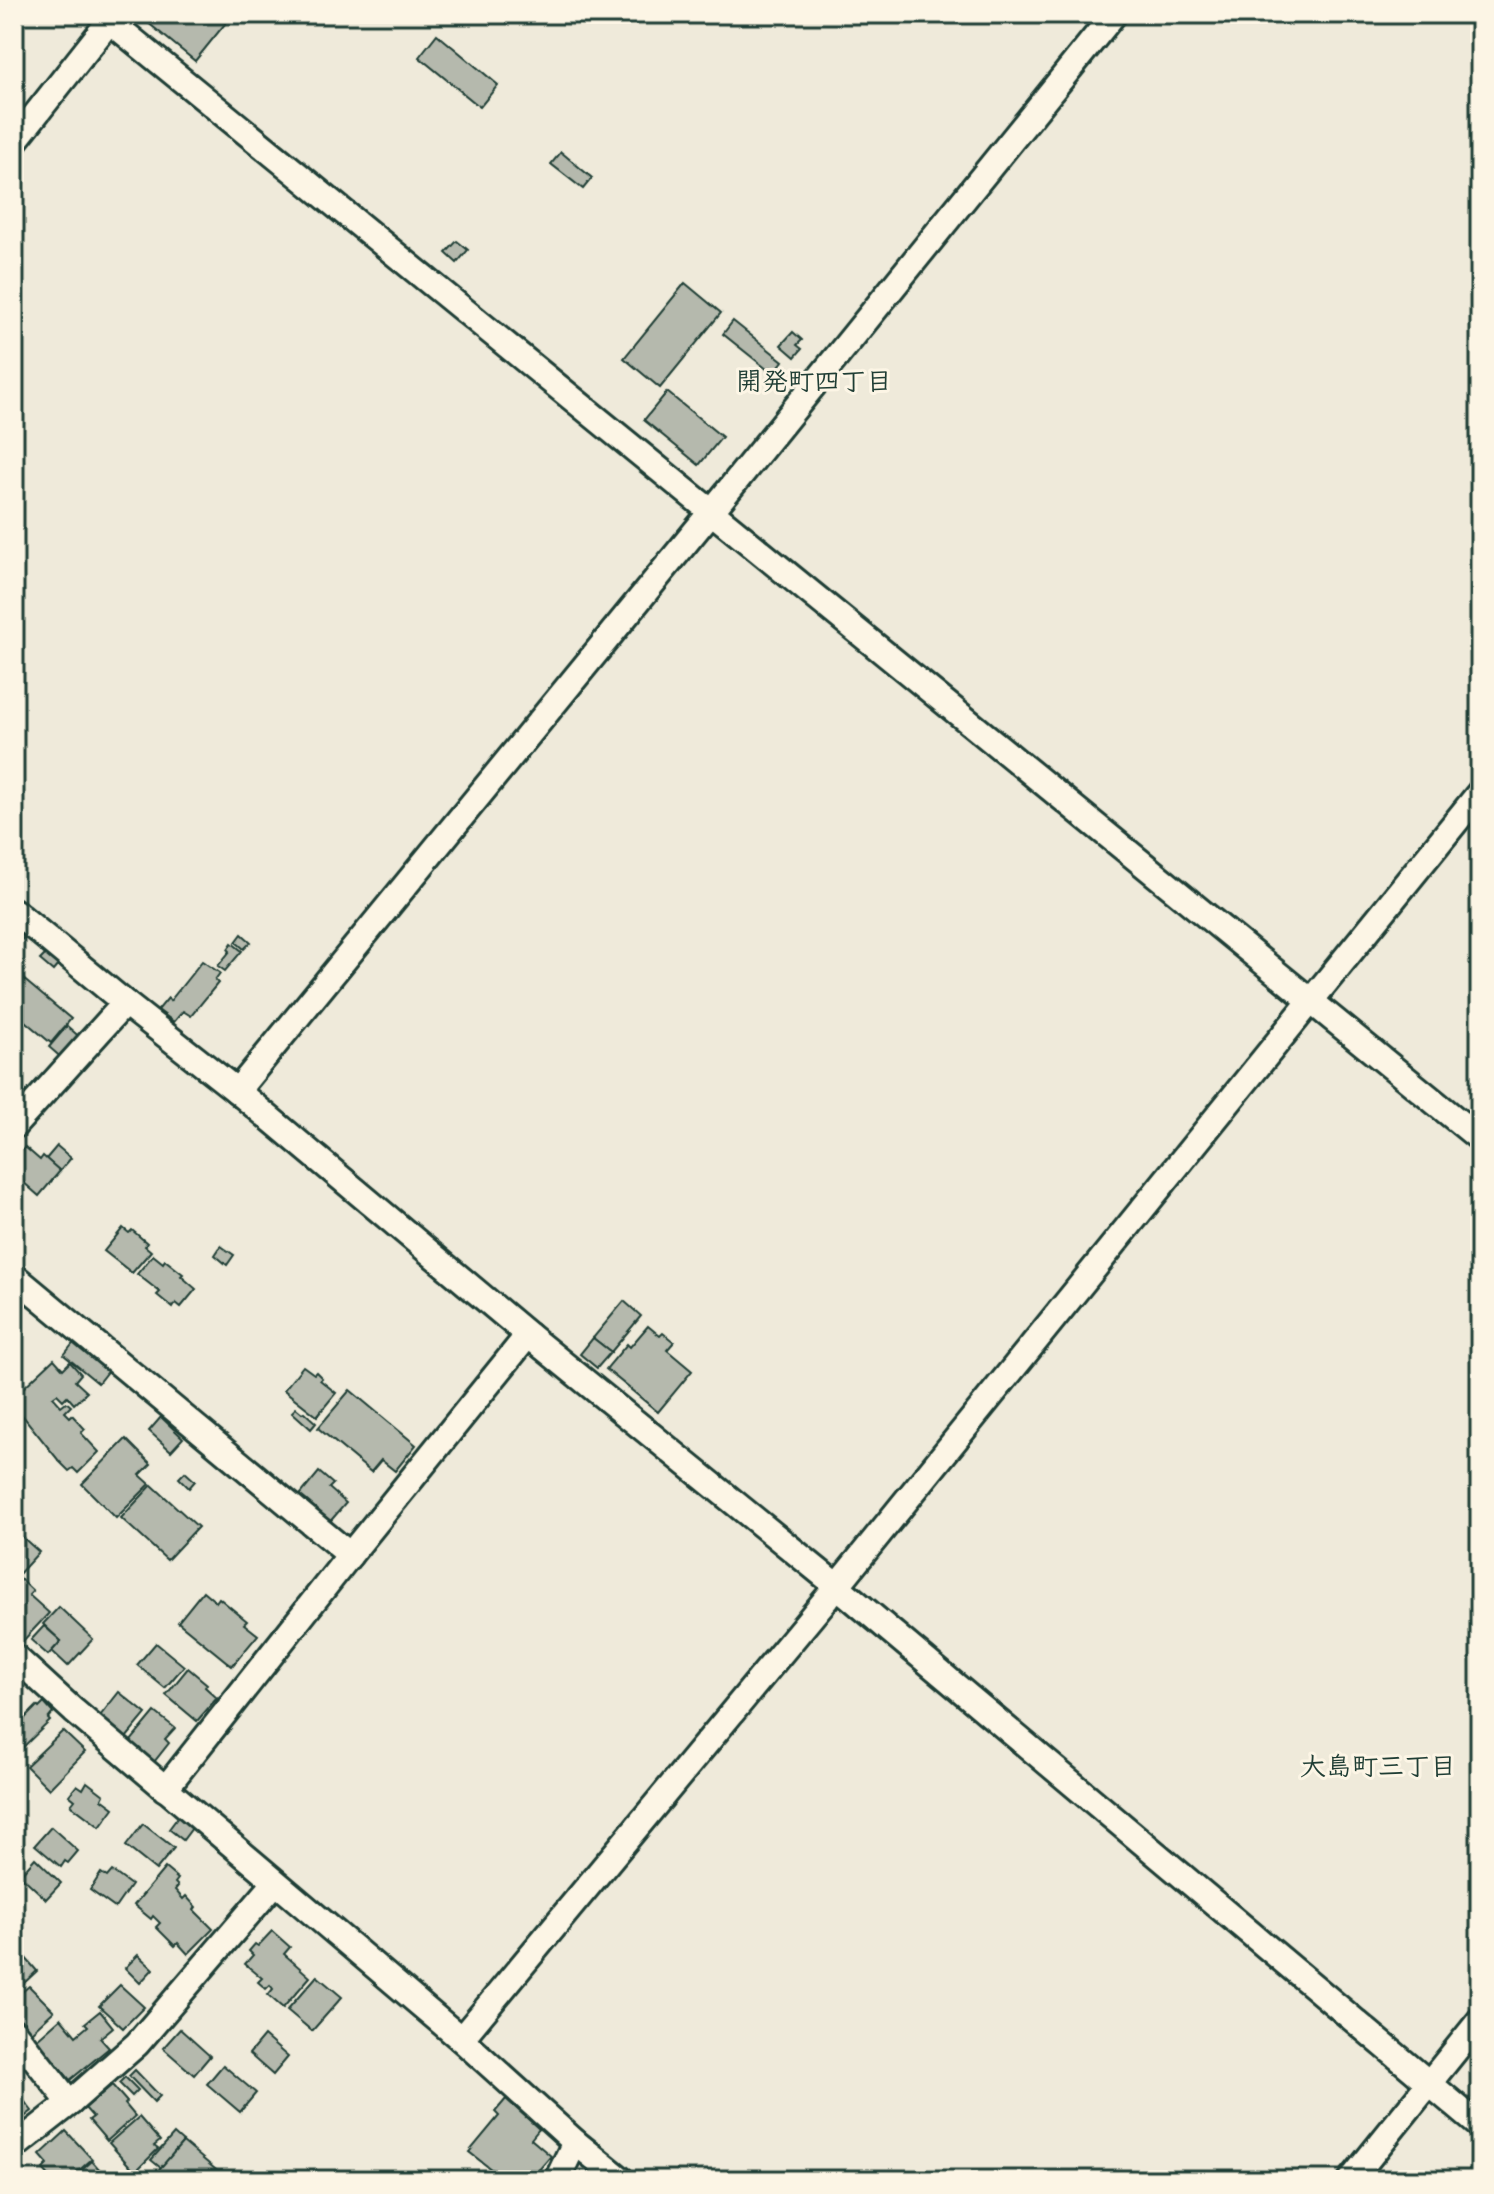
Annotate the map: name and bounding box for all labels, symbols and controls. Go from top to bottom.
district label: 開発町四丁目 [736,366,892,398]
district label: 大島町三丁目 [1300,1751,1456,1783]

